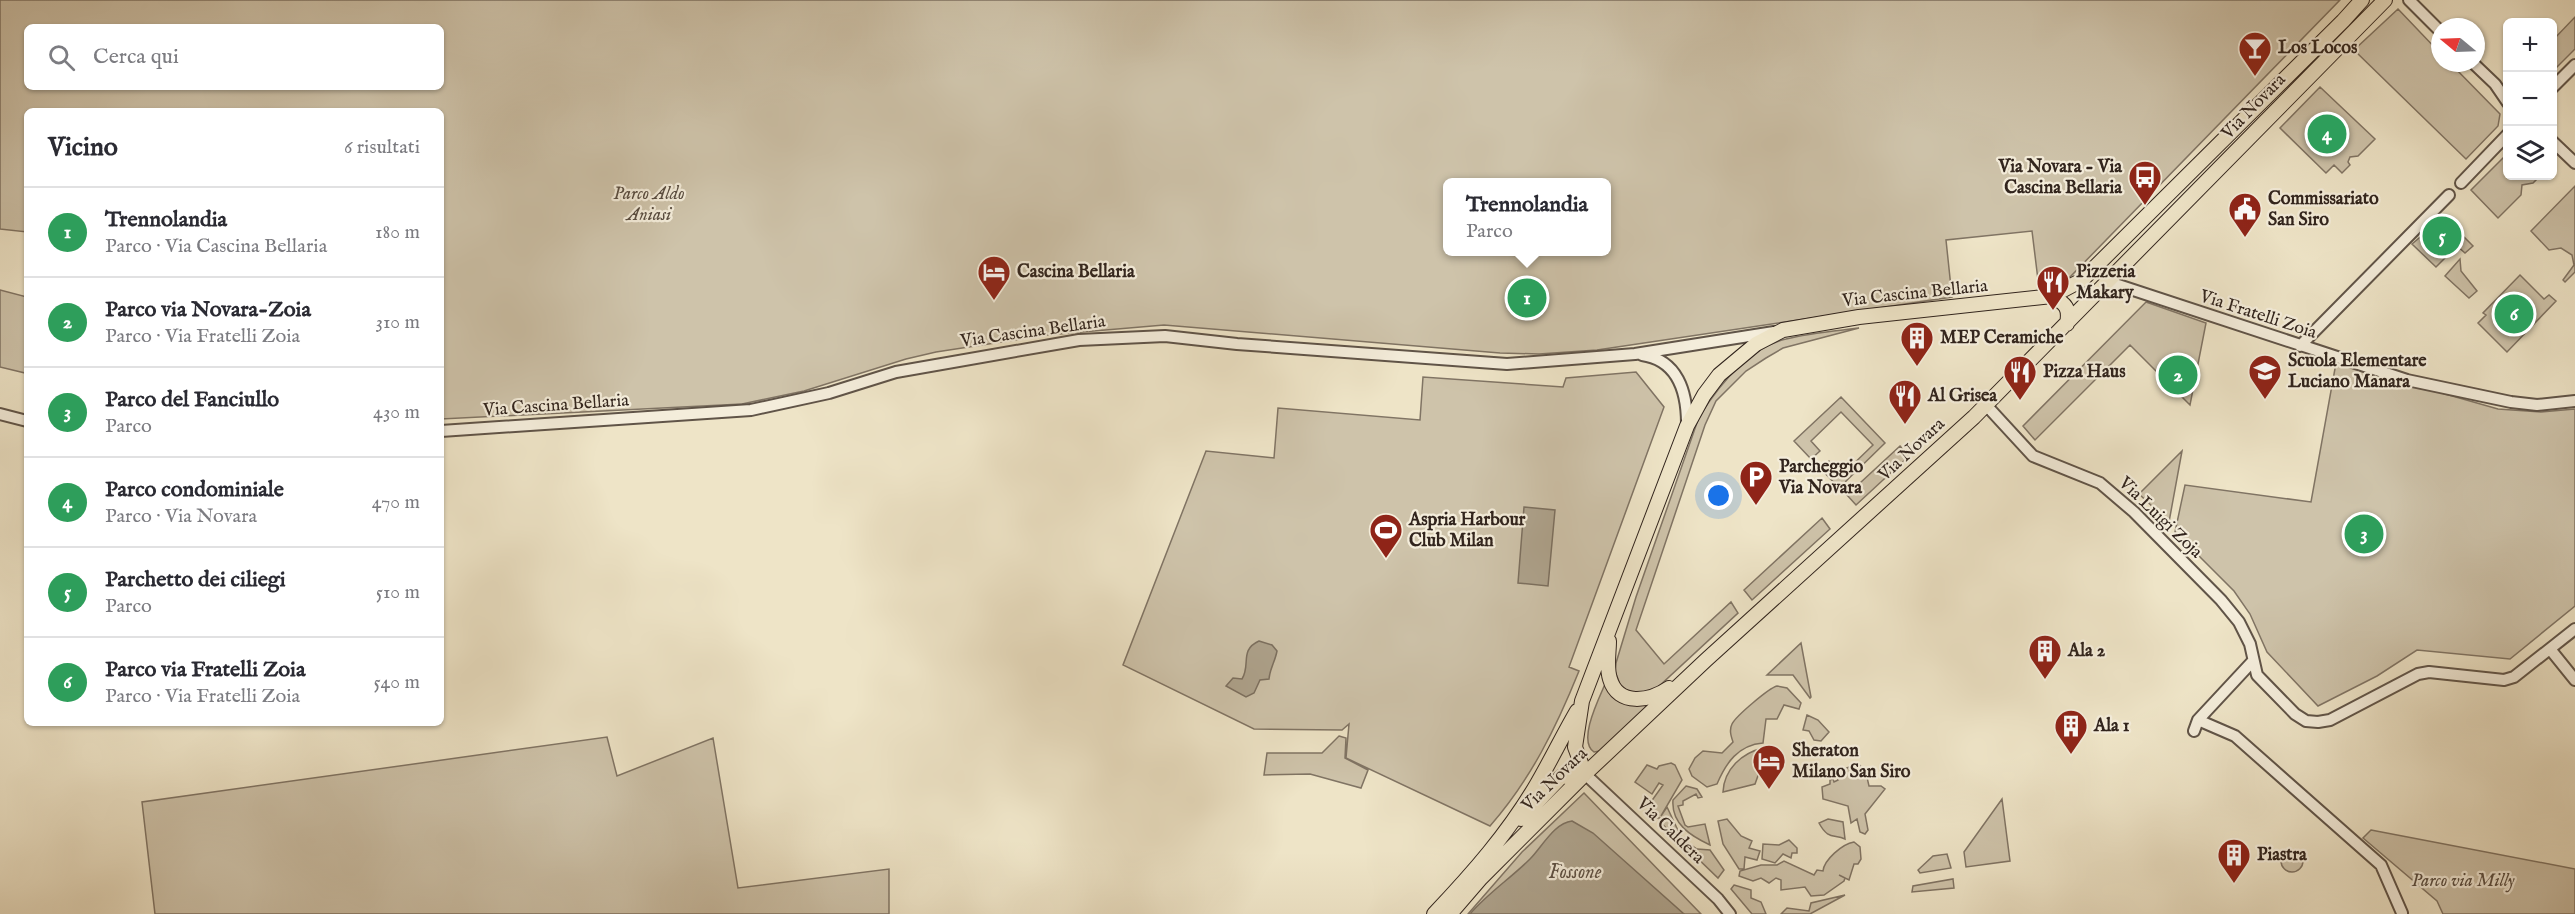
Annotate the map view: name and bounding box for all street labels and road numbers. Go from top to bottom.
street label: Via Novara [2216,69,2291,146]
street label: Via Cascina Bellaria [1840,275,1989,313]
street label: Via Fratelli Zoia [2196,285,2320,345]
street label: Via Cascina Bellaria [958,310,1107,354]
street label: Via Cascina Bellaria [481,389,630,423]
street label: Via Novara [1873,413,1950,487]
street label: Via Luigi Zoja [2112,471,2207,564]
street label: Via Novara [1516,743,1593,818]
street label: Via Caldera [1630,792,1709,869]

